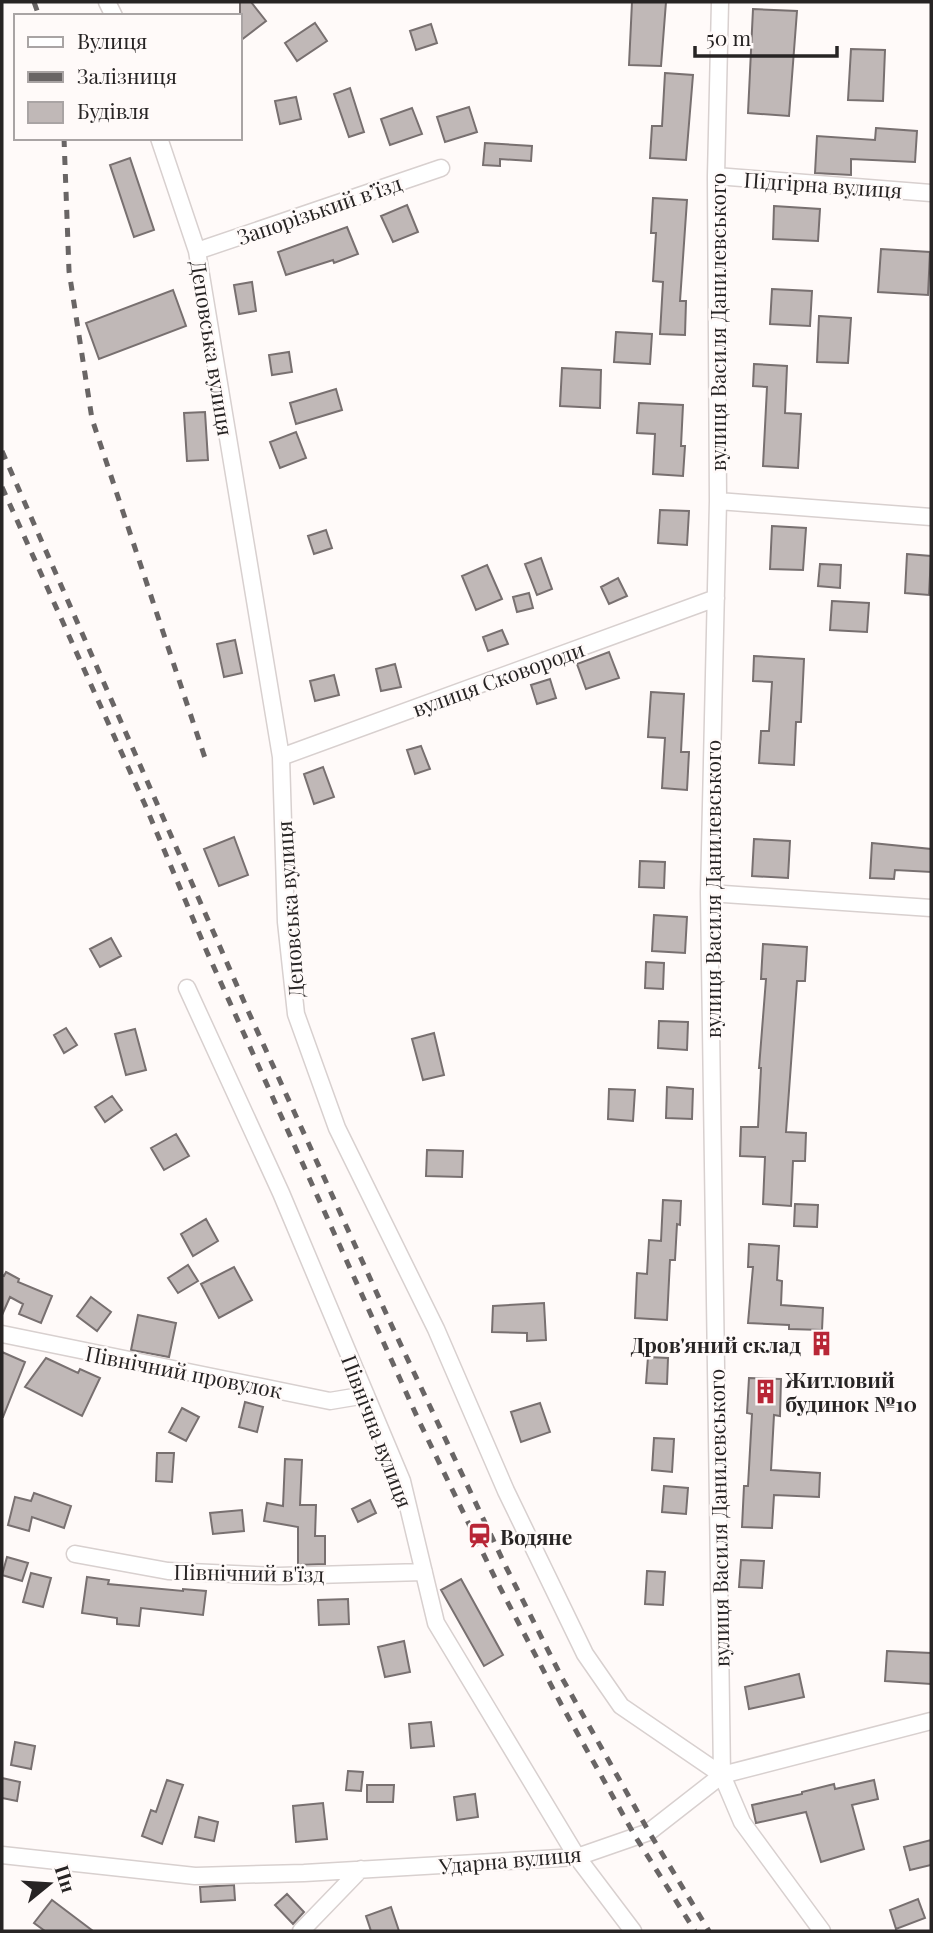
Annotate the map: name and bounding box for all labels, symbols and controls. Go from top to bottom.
legend [14,14,242,140]
scale bar [695,14,837,58]
text: 50 m [706,23,752,51]
text: Вулиця [77,26,147,54]
text: Залізниця [77,61,177,89]
text: Будівля [77,96,150,124]
street label: Підгірна вулиця [743,165,903,203]
street label: Запорізький вʼїзд [233,168,405,250]
street label: вулиця Василя Данилевського [703,173,731,471]
street label: Деповська вулиця [185,258,241,438]
street label: вулиця Сковороди [408,634,588,722]
street label: вулиця Василя Данилевського [698,740,726,1038]
street label: Деповська вулиця [269,820,309,998]
place label: Дров'яний склад [631,1330,801,1358]
building icon: Дров'яний склад [807,1330,835,1358]
street label: Північний провулок [83,1338,285,1404]
street label: Північна вулиця [336,1351,420,1511]
place label: Житловий будинок №10 [784,1365,917,1417]
street label: вулиця Василя Данилевського [701,1369,735,1667]
building icon: Житловий будинок №10 [751,1377,779,1405]
station icon: Водяне [466,1522,494,1550]
place label: Водяне [500,1522,572,1550]
street label: Північний в'їзд [173,1557,325,1587]
street label: Ударна вулиця [437,1839,582,1879]
north arrow [14,1849,84,1919]
text: Пн [50,1861,83,1895]

